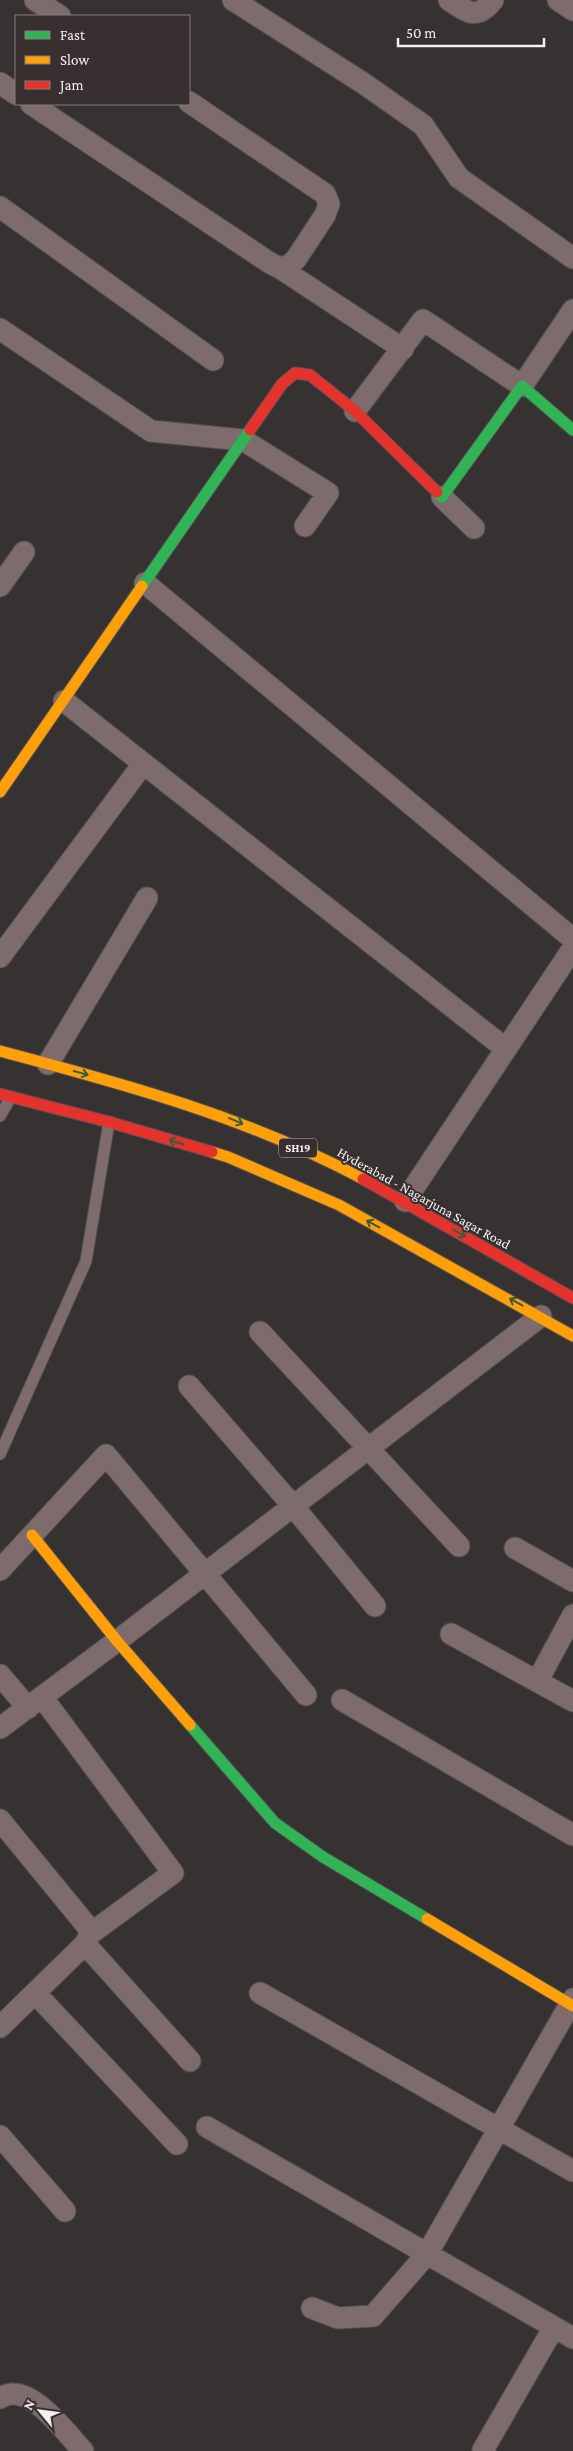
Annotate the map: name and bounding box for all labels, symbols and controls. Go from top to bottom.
legend [15,15,190,105]
scale bar [398,15,544,47]
text: 50 m [406,25,436,41]
text: Fast [60,27,86,43]
text: Slow [60,52,90,68]
text: Jam [58,77,83,94]
one-way arrow [72,1069,88,1078]
one-way arrow [228,1117,243,1127]
one-way arrow [168,1136,184,1146]
road number: SH19 [279,1138,317,1158]
street label: Hyderabad - Nagarjuna Sagar Road [334,1144,514,1253]
one-way arrow [367,1219,381,1229]
one-way arrow [452,1228,466,1238]
one-way arrow [509,1297,524,1307]
north arrow [15,2386,65,2436]
text: N [19,2396,38,2413]

